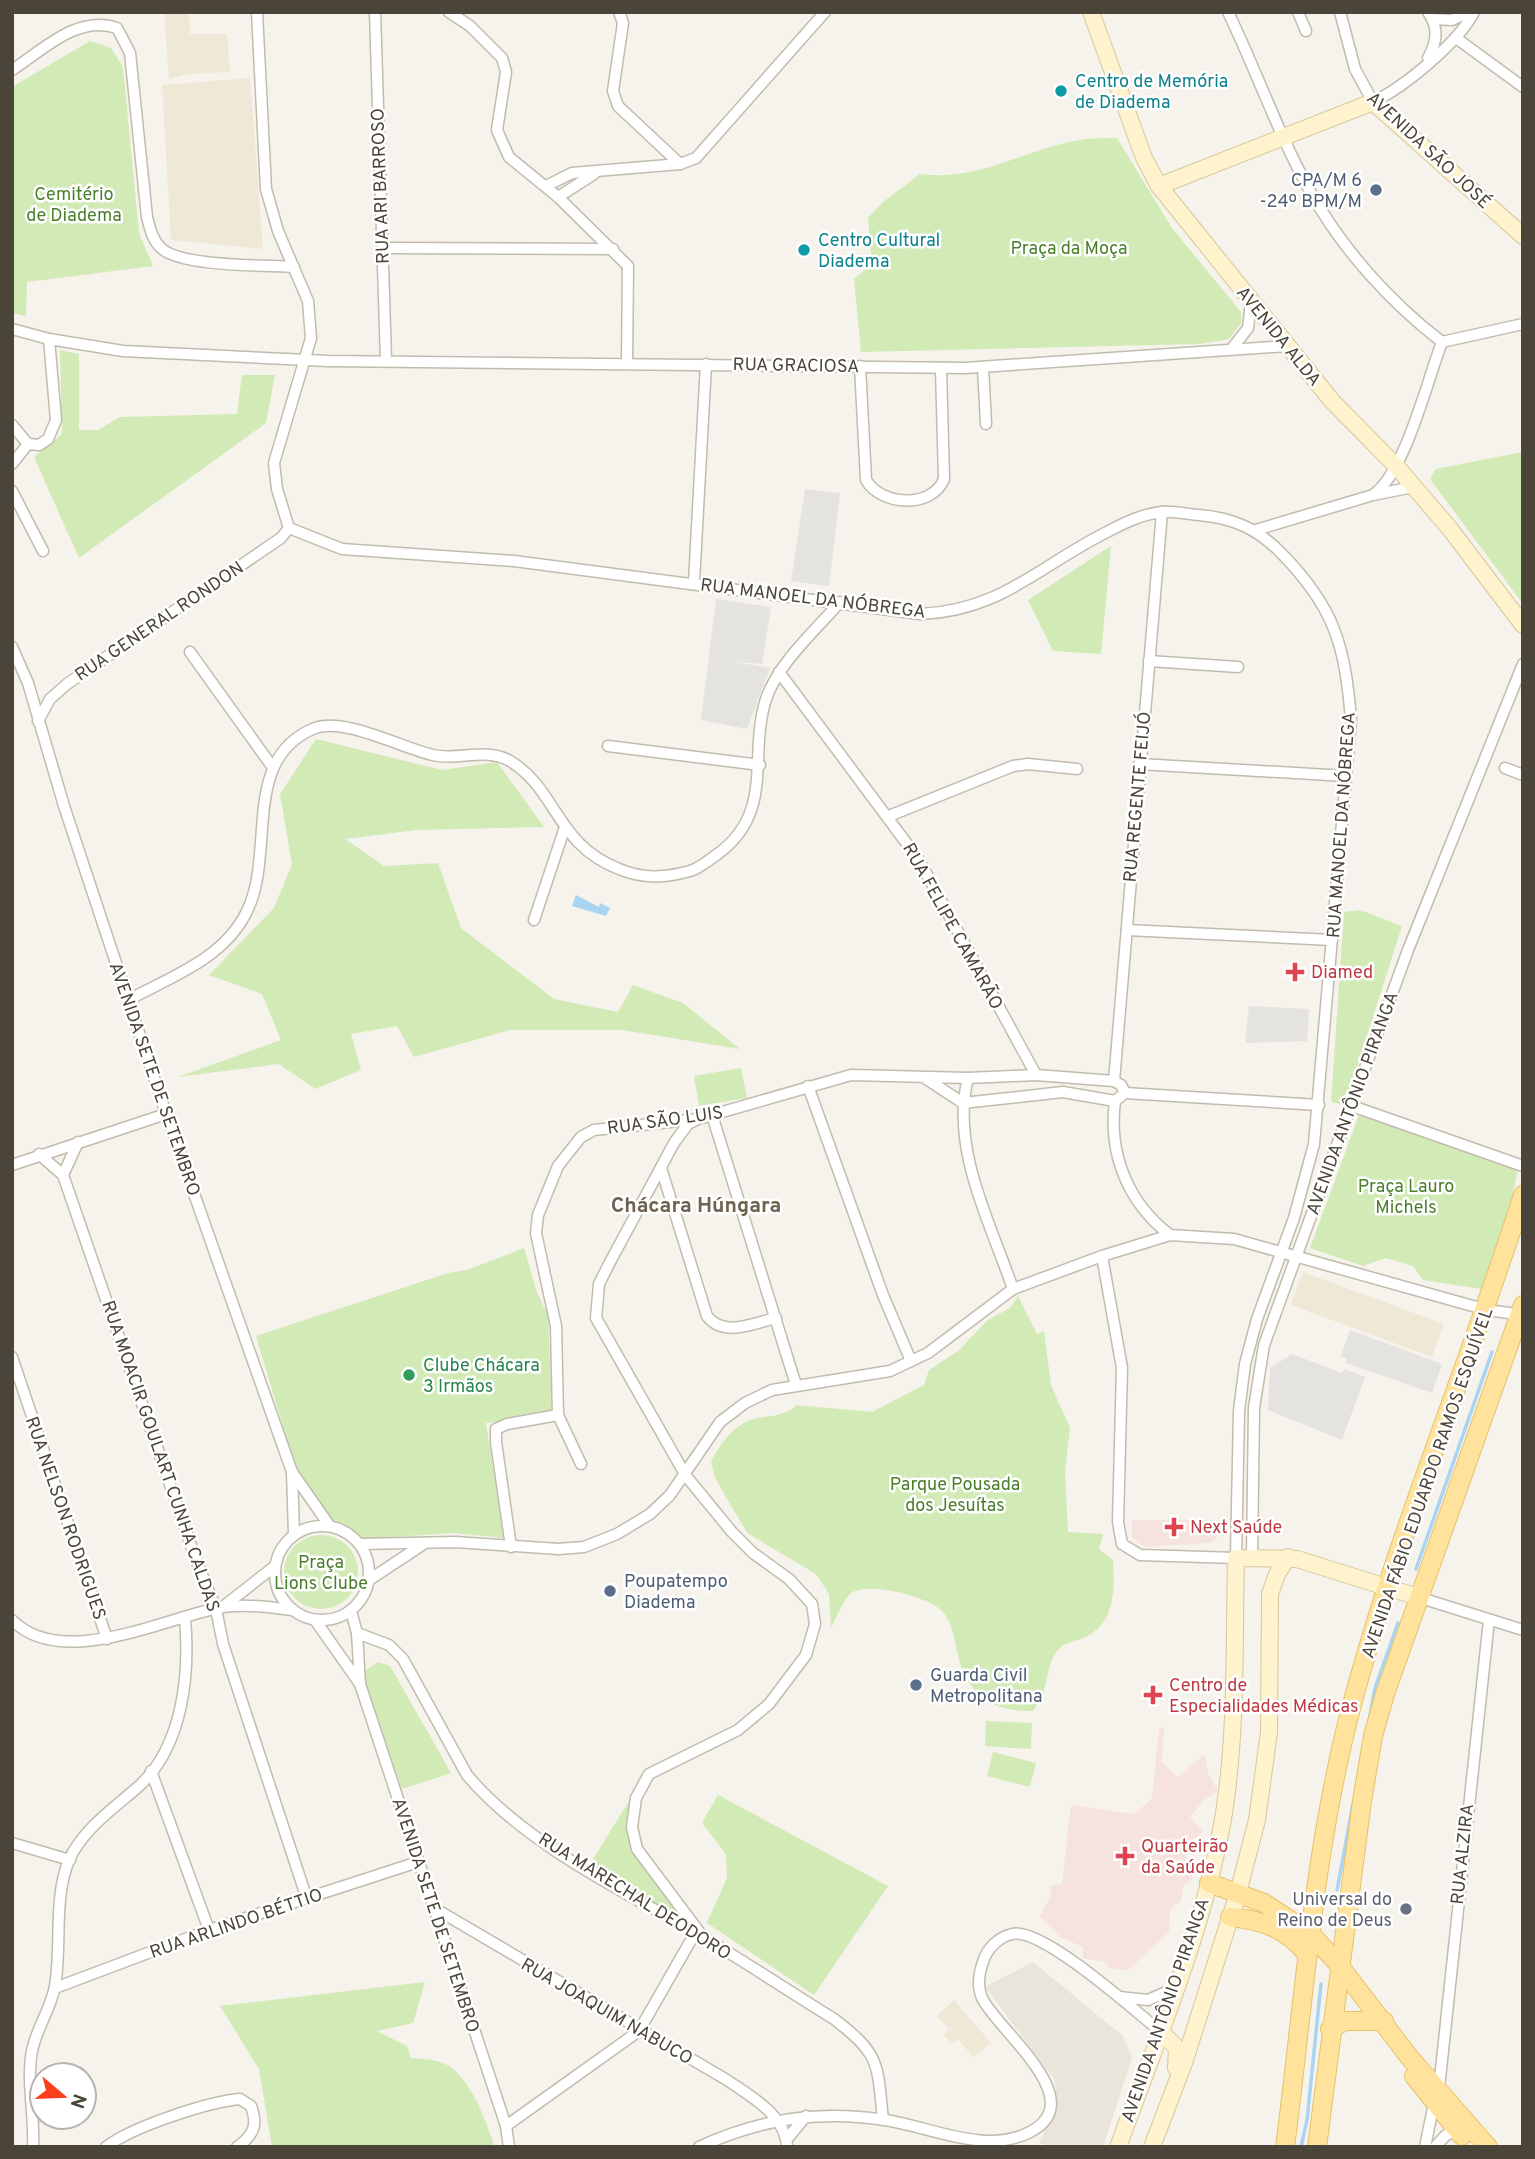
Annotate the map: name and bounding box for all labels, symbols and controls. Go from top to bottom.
place label: Centro de Memória de Diadema [1075,71,1228,115]
marker: Centro de Memória de Diadema [1053,83,1069,99]
street label: AVENIDA SÃO JOSÉ [1361,86,1496,215]
street label: RUA ARI BARROSO [367,108,396,264]
place label: CPA/M 6 -24º BPM/M [1259,170,1362,214]
marker: CPA/M 6 -24º BPM/M [1368,182,1384,198]
park label: Cemitério de Diadema [26,184,122,228]
place label: Centro Cultural Diadema [818,230,940,274]
park label: Praça da Moça [1010,238,1128,261]
marker: Centro Cultural Diadema [796,242,812,258]
street label: AVENIDA ALDA [1230,282,1325,392]
street label: RUA GRACIOSA [732,354,859,379]
street label: RUA GENERAL RONDON [71,557,249,687]
street label: RUA MANOEL DA NÓBREGA [699,572,927,625]
street label: RUA REGENTE FEIJÓ [1118,711,1157,883]
street label: RUA MANOEL DA NÓBREGA [1321,711,1362,939]
street label: RUA FELIPE CAMARÃO [896,838,1009,1014]
street label: AVENIDA SETE DE SETEMBRO [103,960,204,1199]
marker: Diamed [1285,962,1305,982]
place label: Diamed [1311,962,1373,985]
street label: AVENIDA ANTÔNIO PIRANGA [1300,988,1405,1218]
street label: RUA SÃO LUIS [605,1100,725,1141]
park label: Praça Lauro Michels [1358,1176,1454,1220]
district label: Chácara Húngara [611,1193,781,1220]
street label: RUA MOACIR GOULART CUNHA CALDAS [95,1298,224,1615]
street label: AVENIDA FÁBIO EDUARDO RAMOS ESQUÍVEL [1356,1304,1499,1662]
place label: Clube Chácara 3 Irmãos [423,1355,540,1399]
marker: Clube Chácara 3 Irmãos [401,1367,417,1383]
street label: RUA NELSON RODRIGUES [19,1414,110,1623]
park label: Parque Pousada dos Jesuítas [890,1474,1020,1518]
marker: Next Saúde [1164,1517,1184,1537]
place label: Next Saúde [1190,1517,1282,1540]
park label: Praça Lions Clube [274,1552,368,1596]
place label: Poupatempo Diadema [624,1571,728,1615]
marker: Poupatempo Diadema [602,1583,618,1599]
place label: Guarda Civil Metropolitana [930,1665,1042,1709]
place label: Centro de Especialidades Médicas [1169,1675,1358,1719]
marker: Guarda Civil Metropolitana [908,1677,924,1693]
marker: Centro de Especialidades Médicas [1143,1685,1163,1705]
street label: AVENIDA SETE DE SETEMBRO [386,1795,483,2036]
street label: RUA ALZIRA [1447,1803,1480,1906]
street label: RUA MARECHAL DEODORO [534,1828,735,1966]
place label: Quarteirão da Saúde [1141,1836,1228,1880]
marker: Quarteirão da Saúde [1115,1846,1135,1866]
street label: RUA ARLINDO BÉTTIO [146,1882,326,1965]
place label: Universal do Reino de Deus [1277,1889,1392,1933]
street label: AVENIDA ANTÔNIO PIRANGA [1115,1895,1216,2126]
marker: Universal do Reino de Deus [1398,1901,1414,1917]
street label: RUA JOAQUIM NABUCO [516,1954,696,2071]
north arrow [28,2061,98,2131]
text: N [64,2091,91,2111]

